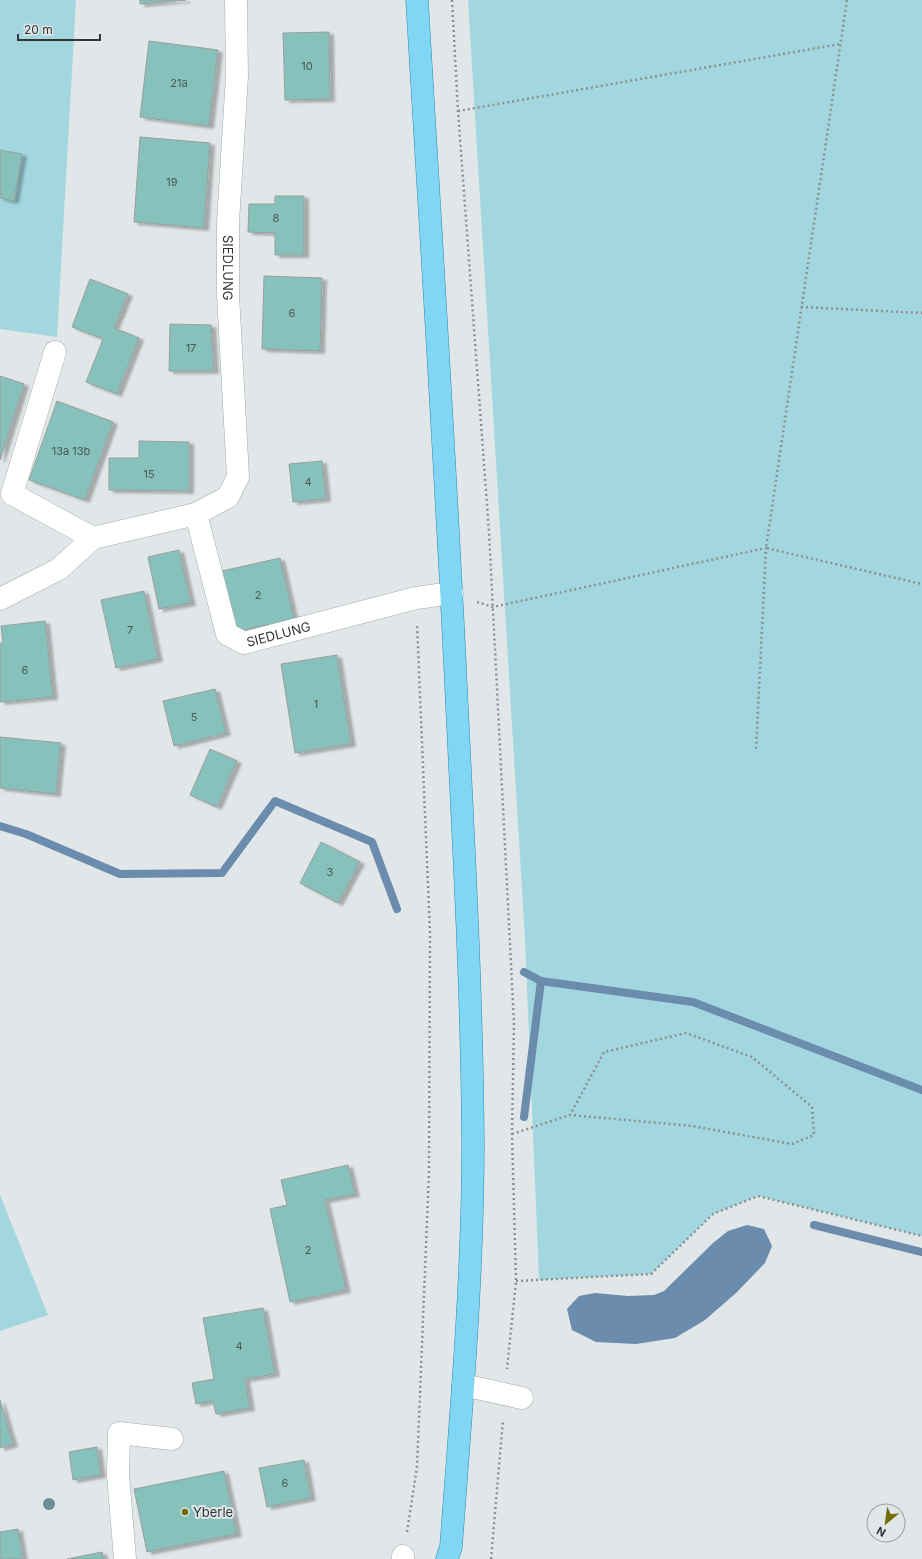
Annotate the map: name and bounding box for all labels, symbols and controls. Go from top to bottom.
scale bar [18,16,100,42]
text: 20 m [24,22,53,37]
house number: 10 [301,59,313,73]
house number: 21a [170,76,188,90]
house number: 19 [166,175,178,189]
house number: 8 [273,211,280,225]
street label: SIEDLUNG [220,235,236,301]
house number: 6 [289,306,296,320]
house number: 17 [186,341,196,355]
house number: 13a 13b [52,444,91,458]
house number: 15 [143,467,155,481]
house number: 4 [304,475,312,489]
house number: 2 [255,588,261,602]
street label: SIEDLUNG [245,618,312,650]
house number: 7 [127,623,133,637]
house number: 6 [22,663,29,677]
house number: 1 [314,697,318,711]
house number: 5 [191,710,198,724]
house number: 3 [327,865,334,879]
house number: 2 [305,1243,311,1257]
house number: 4 [235,1339,243,1353]
house number: 6 [282,1476,289,1490]
north arrow [866,1503,906,1543]
place label: Yberle [193,1504,233,1520]
marker: Yberle [180,1507,190,1517]
text: N [874,1524,888,1540]

